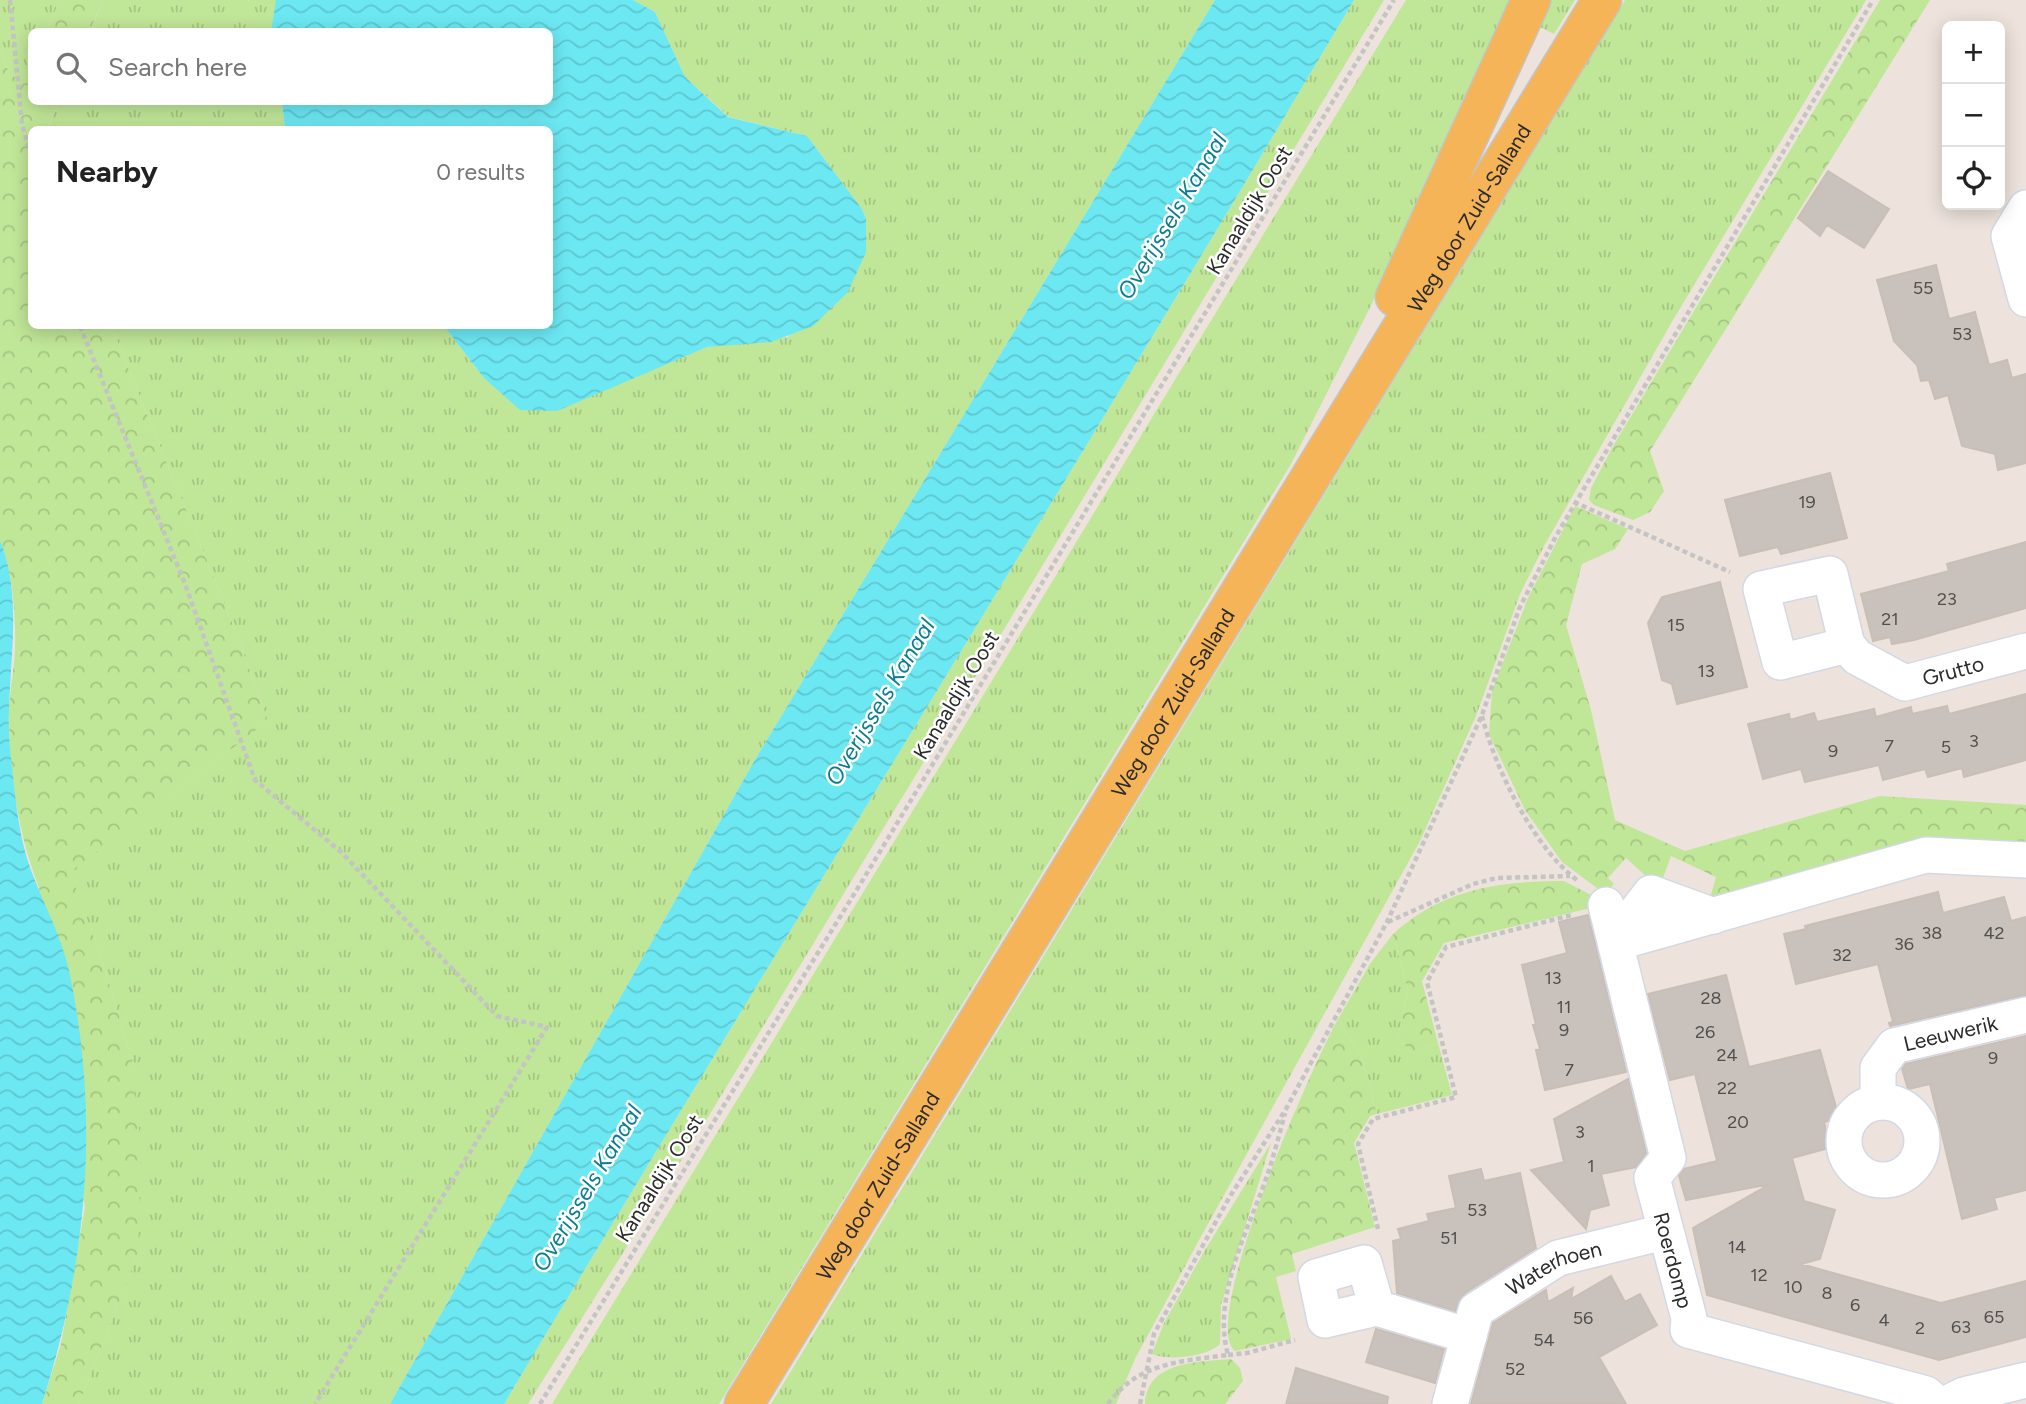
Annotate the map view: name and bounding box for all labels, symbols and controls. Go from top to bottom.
map controls [1942,21,2005,210]
button: + [1942,21,2005,84]
search box [28,28,553,105]
icon: search [52,48,90,86]
text: Search here [108,51,247,83]
button: − [1942,84,2005,147]
street label: Weg door Zuid-Salland [1402,119,1536,317]
water label: Overijssels Kanaal [1111,127,1233,304]
street label: Kanaaldijk Oost [1201,141,1297,279]
button: locate [1942,147,2005,210]
text: Nearby [56,153,158,190]
text: 0 results [436,158,525,186]
house number: 55 [1913,277,1933,299]
house number: 53 [1952,323,1972,345]
house number: 19 [1798,491,1816,513]
house number: 23 [1937,588,1957,610]
street label: Weg door Zuid-Salland [1106,604,1240,801]
house number: 21 [1881,608,1899,630]
water label: Overijssels Kanaal [819,613,941,790]
house number: 15 [1667,614,1685,636]
street label: Kanaaldijk Oost [908,626,1004,764]
street label: Grutto [1919,650,1987,690]
house number: 13 [1697,660,1715,682]
house number: 3 [1969,730,1979,752]
house number: 7 [1884,735,1894,757]
house number: 5 [1941,736,1951,758]
house number: 9 [1828,740,1838,762]
house number: 38 [1922,922,1942,944]
house number: 42 [1983,922,2005,944]
house number: 36 [1894,933,1914,955]
house number: 32 [1832,944,1852,966]
house number: 13 [1544,967,1562,989]
house number: 28 [1700,987,1722,1009]
house number: 11 [1557,996,1571,1018]
street label: Leeuwerik [1901,1010,2000,1056]
house number: 9 [1559,1019,1569,1041]
house number: 26 [1695,1021,1715,1043]
house number: 24 [1716,1044,1738,1066]
house number: 9 [1988,1047,1998,1069]
house number: 7 [1564,1059,1574,1081]
house number: 22 [1717,1077,1737,1099]
street label: Weg door Zuid-Salland [810,1087,944,1284]
water label: Overijssels Kanaal [526,1099,648,1276]
street label: Kanaaldijk Oost [610,1110,708,1246]
house number: 20 [1727,1111,1749,1133]
house number: 3 [1575,1121,1585,1143]
house number: 1 [1587,1155,1595,1177]
house number: 53 [1467,1199,1487,1221]
street label: Roerdomp [1649,1209,1698,1311]
house number: 51 [1440,1227,1458,1249]
street label: Waterhoen [1501,1235,1604,1300]
house number: 14 [1728,1236,1746,1258]
house number: 12 [1750,1264,1768,1286]
house number: 10 [1784,1276,1802,1298]
house number: 8 [1821,1282,1833,1304]
house number: 6 [1850,1294,1860,1316]
house number: 65 [1984,1306,2004,1328]
house number: 56 [1573,1307,1593,1329]
house number: 4 [1878,1309,1890,1331]
house number: 63 [1951,1316,1971,1338]
house number: 2 [1915,1317,1925,1339]
house number: 54 [1533,1329,1555,1351]
house number: 52 [1505,1358,1525,1380]

